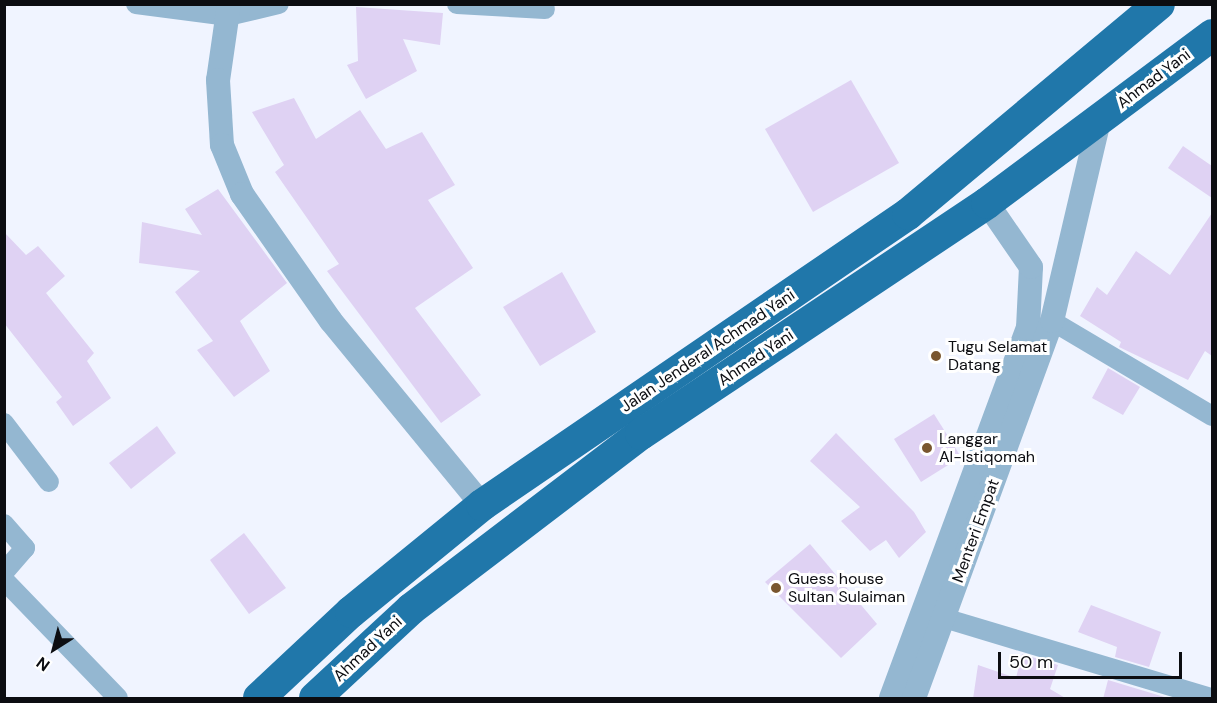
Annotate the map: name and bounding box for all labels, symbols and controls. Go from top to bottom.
street label: Ahmad Yani [1114,45,1194,113]
street label: Jalan Jenderal Achmad Yani [617,285,799,417]
street label: Ahmad Yani [715,326,797,390]
place label: Tugu Selamat Datang [948,337,1047,375]
marker: Tugu Selamat Datang [929,349,943,363]
place label: Langgar Al-Istiqomah [939,429,1035,467]
marker: Langgar Al-Istiqomah [920,441,934,455]
street label: Menteri Empat [948,477,1004,585]
place label: Guess house Sultan Sulaiman [788,569,905,607]
marker: Guess house Sultan Sulaiman [769,581,783,595]
street label: Ahmad Yani [330,612,406,686]
north arrow [24,619,84,679]
scale bar [1001,640,1186,678]
text: 50 m [1009,650,1053,674]
text: N [32,652,54,676]

